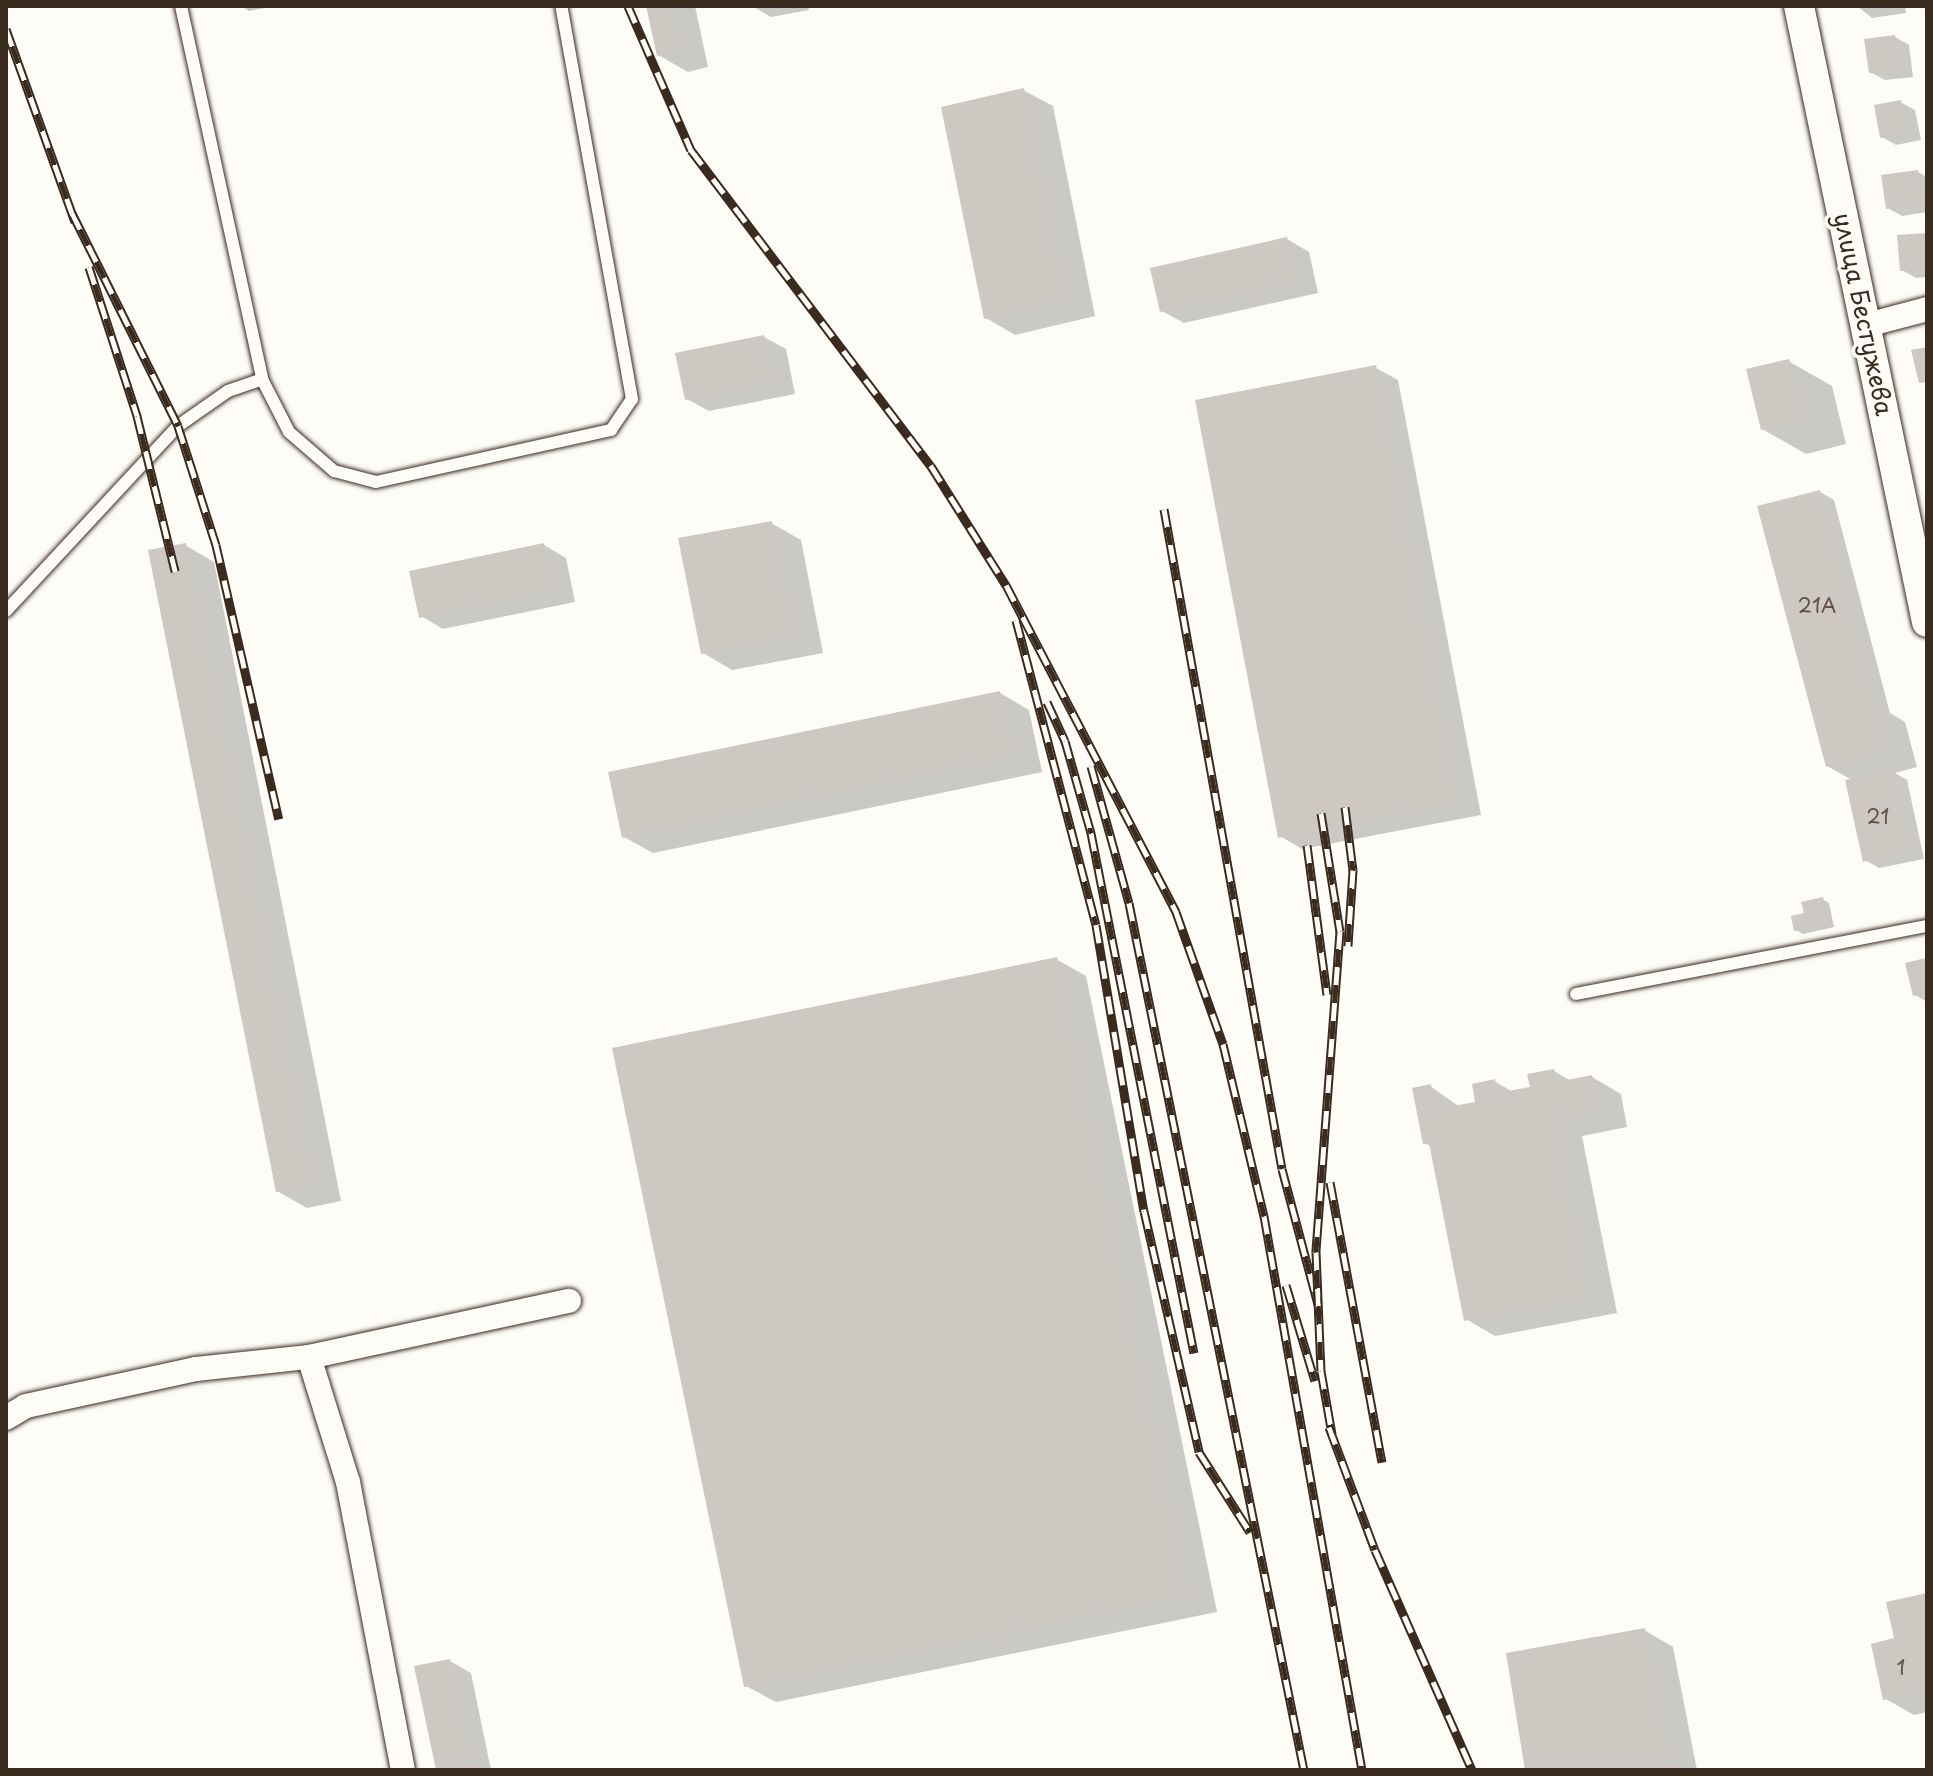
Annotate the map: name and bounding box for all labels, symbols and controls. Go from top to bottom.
street label: улица Бестужева [1828,209,1900,419]
house number: 21А [1798,593,1836,617]
house number: 21 [1866,804,1890,828]
house number: 1 [1897,1655,1905,1679]

